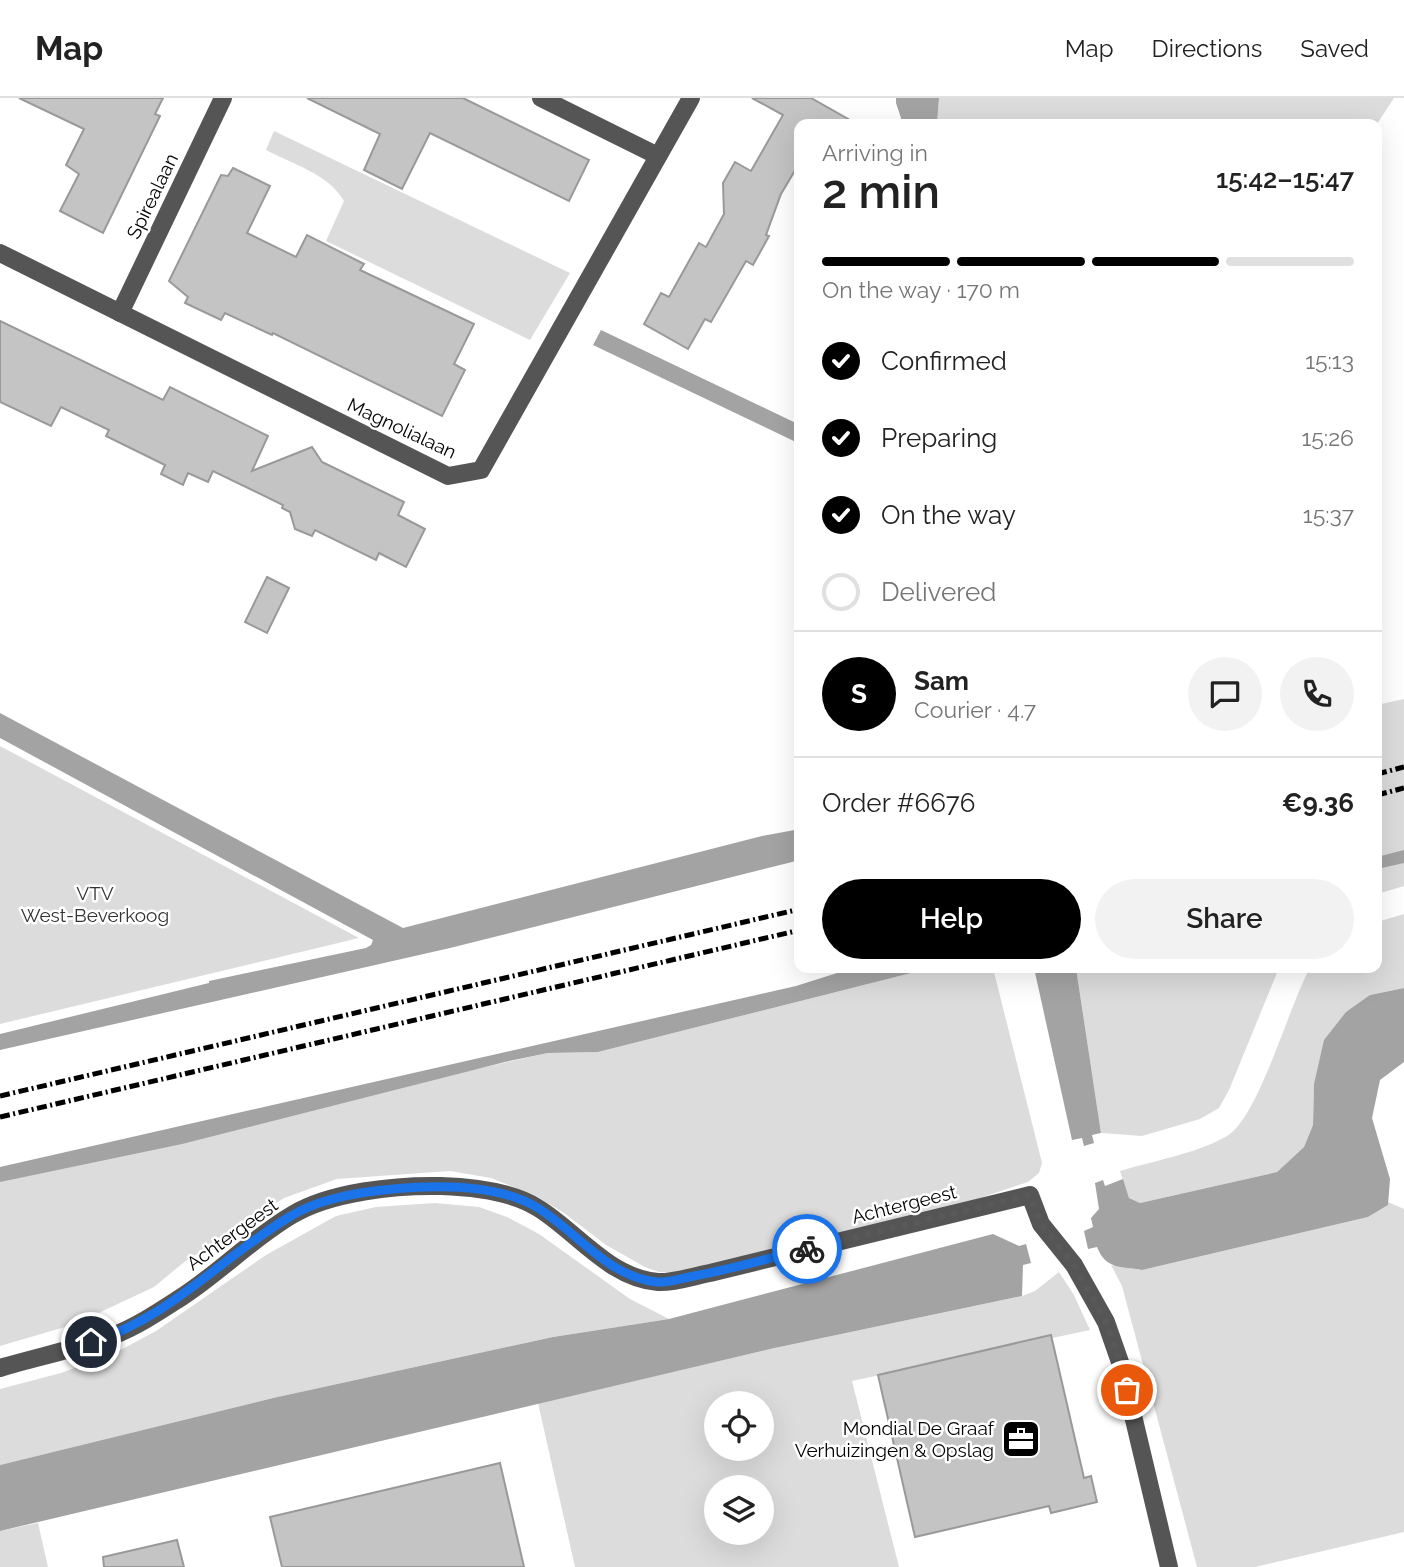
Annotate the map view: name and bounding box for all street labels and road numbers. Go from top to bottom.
street label: Spirealaan [122,150,182,242]
street label: Magnolialaan [344,393,460,463]
street label: Achtergeest [849,1180,959,1228]
street label: Achtergeest [182,1193,282,1274]

